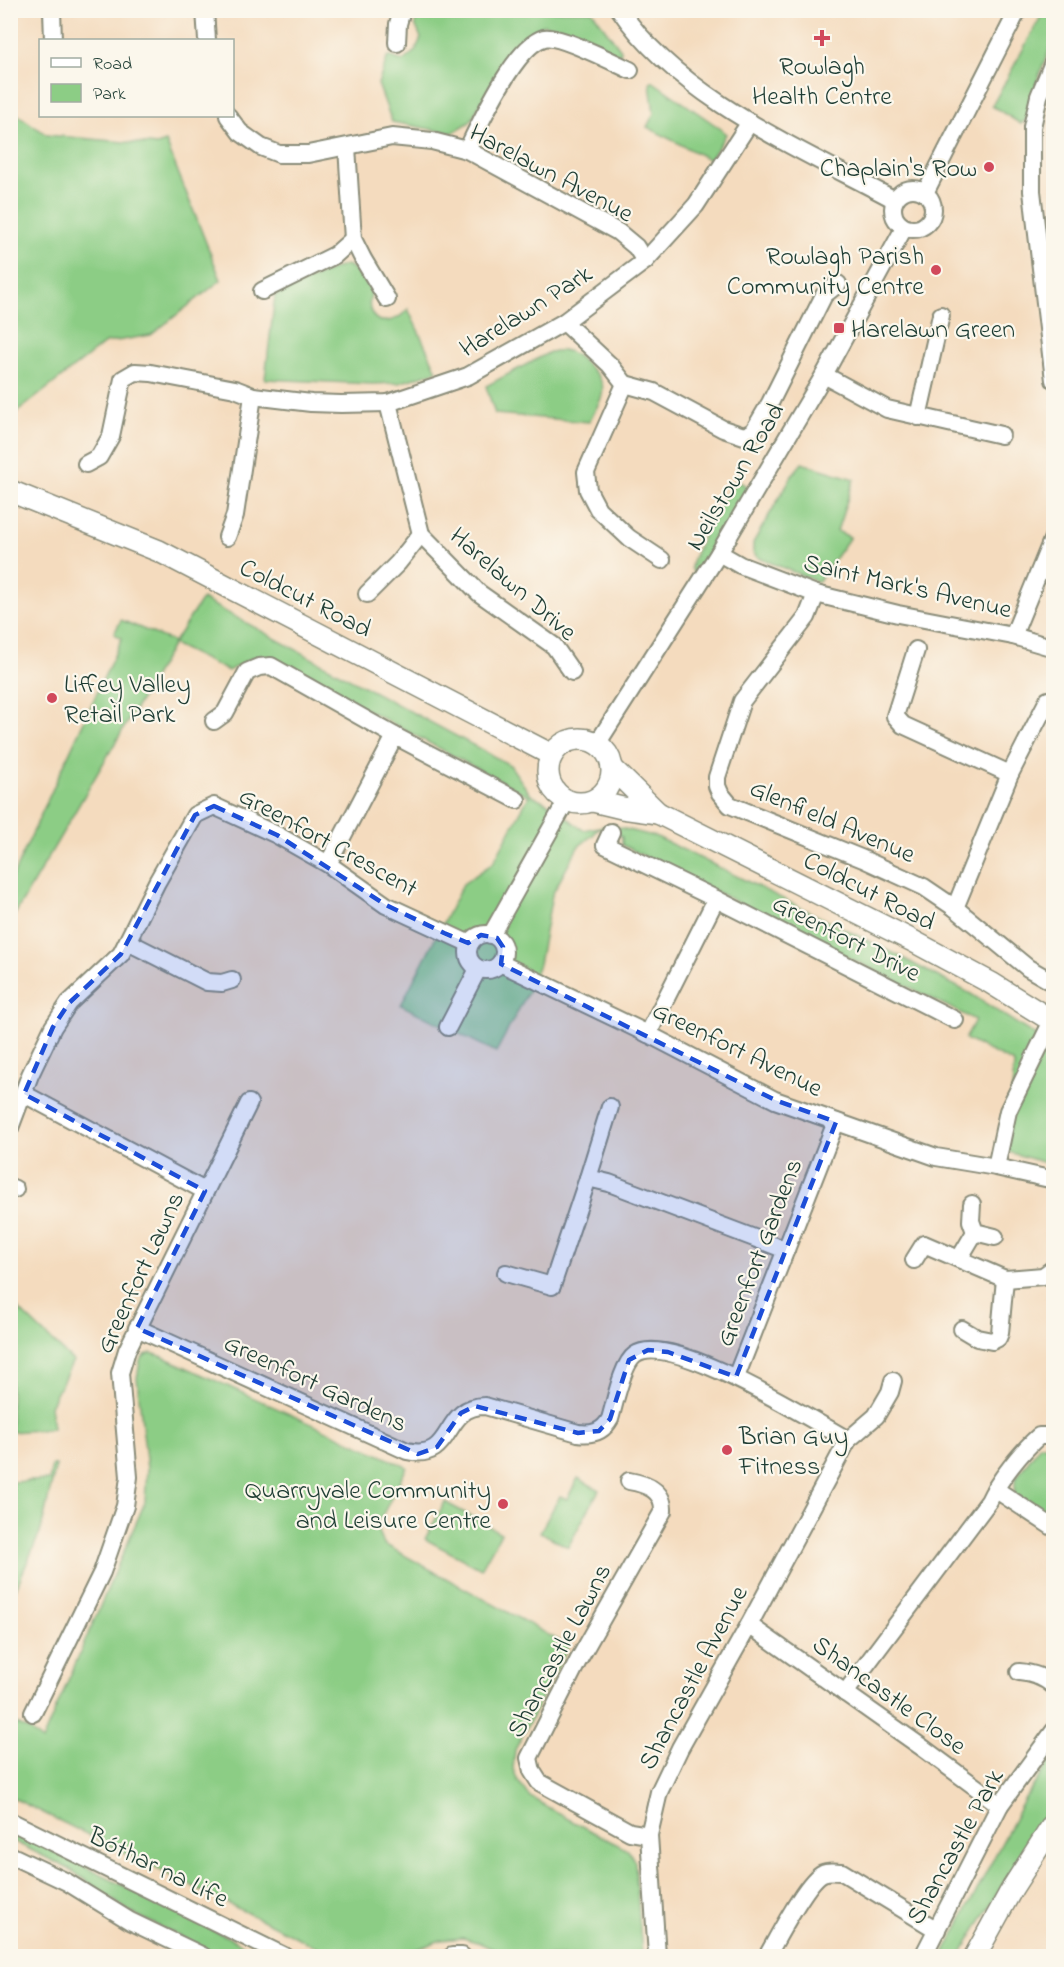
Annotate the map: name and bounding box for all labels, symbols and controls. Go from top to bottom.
marker: Rowlagh Health Centre [813,29,831,47]
legend [39,39,234,117]
place label: Rowlagh Health Centre [752,49,892,117]
text: Road [93,52,132,78]
text: Park [93,82,126,108]
street label: Harelawn Avenue [462,115,640,234]
place label: Chaplain's Row [820,151,977,189]
marker: Chaplain's Row [982,160,996,174]
place label: Rowlagh Parish Community Centre [727,239,924,307]
street label: Harelawn Park [453,256,601,369]
marker: Rowlagh Parish Community Centre [929,263,943,277]
place label: Harelawn Green [851,312,1015,350]
marker: Harelawn Green [832,321,846,335]
street label: Neilstown Road [677,396,796,559]
street label: Harelawn Drive [440,519,584,652]
street label: Saint Mark's Avenue [799,545,1016,630]
street label: Coldcut Road [232,550,378,649]
place label: Liffey Valley Retail Park [64,667,191,735]
marker: Liffey Valley Retail Park [45,691,59,705]
street label: Glenfield Avenue [743,771,921,875]
street label: Greenfort Crescent [231,779,424,909]
street label: Coldcut Road [796,843,942,942]
street label: Greenfort Drive [765,886,927,994]
street label: Greenfort Avenue [645,993,829,1109]
street label: Greenfort Gardens [707,1154,814,1353]
street label: Greenfort Lawns [88,1186,196,1360]
street label: Greenfort Gardens [217,1326,413,1444]
place label: Brian Guy Fitness [738,1419,848,1487]
marker: Brian Guy Fitness [720,1443,734,1457]
place label: Quarryvale Community and Leisure Centre [245,1473,491,1541]
marker: Quarryvale Community and Leisure Centre [496,1497,510,1511]
street label: Shancastle Lawns [499,1557,623,1745]
street label: Shancastle Avenue [630,1579,759,1777]
street label: Shancastle Close [803,1627,974,1766]
street label: Shancastle Park [898,1762,1015,1932]
street label: Bóthar na Life [80,1818,235,1919]

